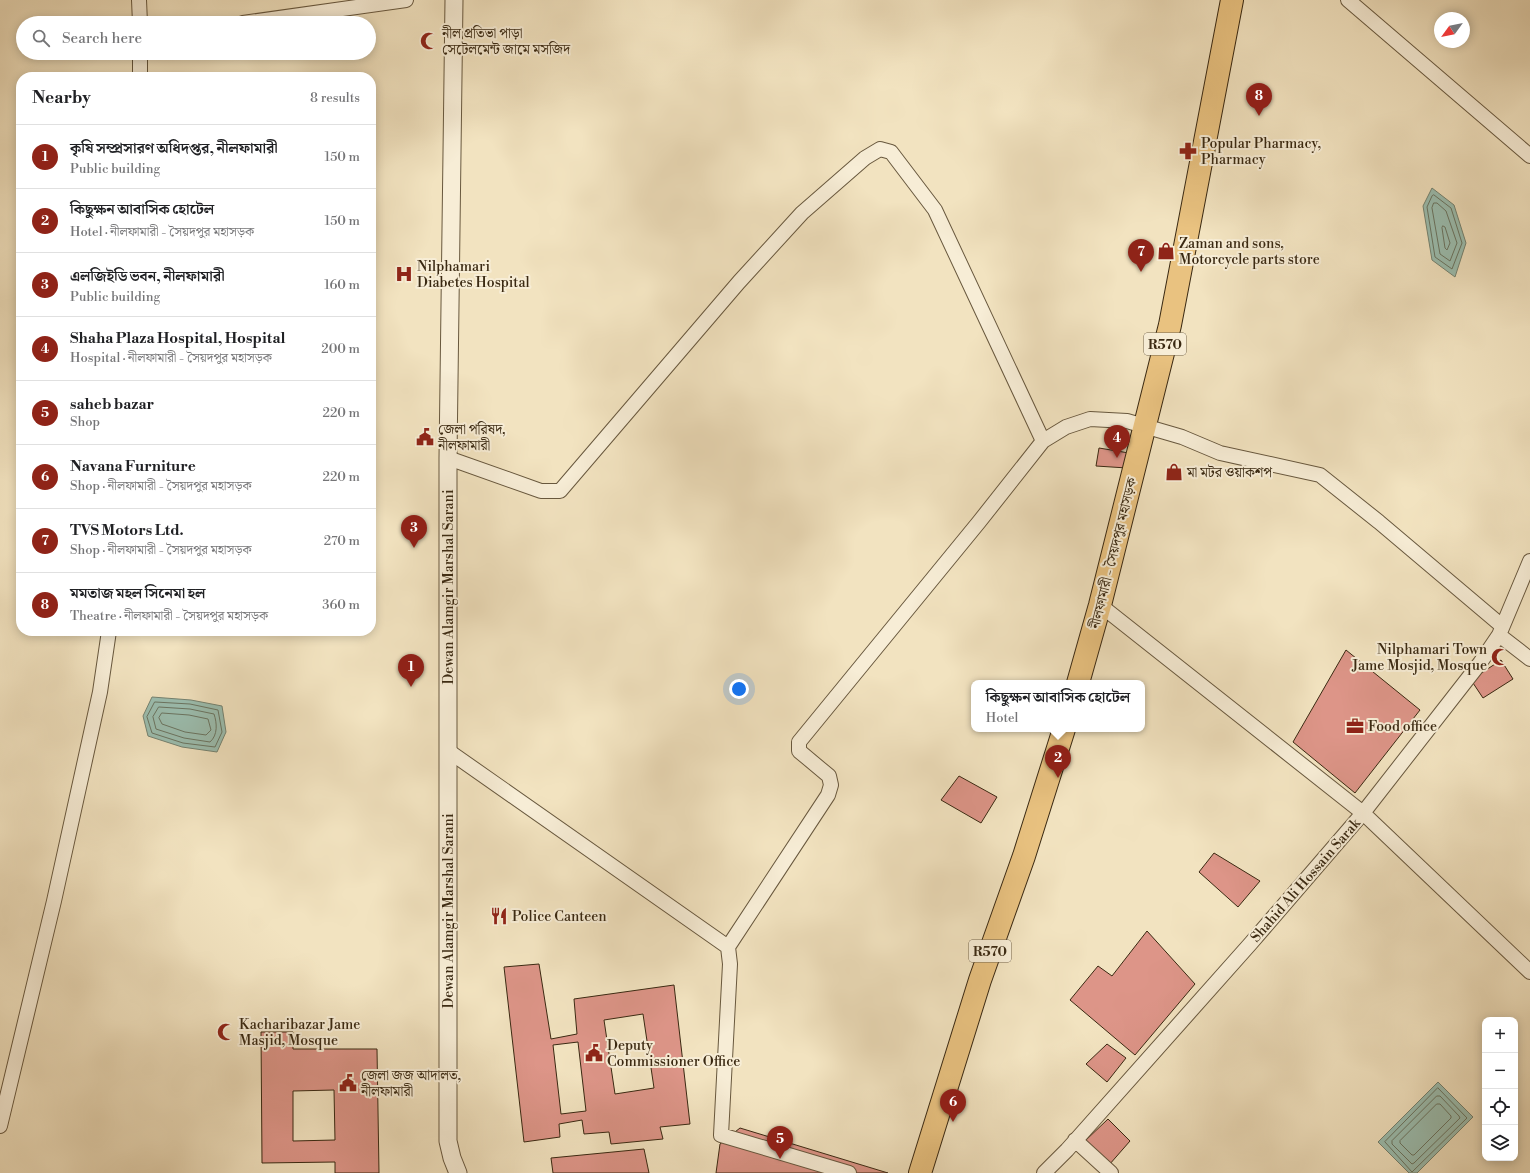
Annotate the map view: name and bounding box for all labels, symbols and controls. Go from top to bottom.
north arrow [1434,12,1470,48]
search box [16,16,376,60]
place label: নীল প্রতিভা পাড়া সেটেলমেন্ট জামে মসজিদ [441,25,571,59]
icon: search [30,27,52,49]
text: Search here [62,29,142,48]
mosque icon: নীল প্রতিভা পাড়া সেটেলমেন্ট জামে মসজিদ [419,31,439,51]
pin: 8 [1246,83,1272,116]
text: Nearby [32,87,91,109]
text: 8 results [310,90,360,106]
place label: Popular Pharmacy, Pharmacy [1201,135,1321,169]
text: কৃষি সম্প্রসারণ অধিদপ্তর, নীলফামারী [70,139,278,158]
pharmacy icon: Popular Pharmacy, Pharmacy [1178,141,1198,161]
text: 1 [42,149,48,165]
text: 150 m [325,149,360,165]
text: Public building [70,161,160,177]
text: কিছুক্ষন আবাসিক হোটেল [70,200,214,219]
text: 2 [41,213,49,229]
text: 150 m [325,213,360,229]
text: Hotel · নীলফামারী - সৈয়দপুর মহাসড়ক [70,224,254,240]
place label: Zaman and sons, Motorcycle parts store [1179,235,1320,269]
pin: 7 [1128,239,1154,272]
shop icon: Zaman and sons, Motorcycle parts store [1156,241,1176,261]
place label: Nilphamari Diabetes Hospital [417,258,530,292]
hospital icon: Nilphamari Diabetes Hospital [394,264,414,284]
text: এলজিইডি ভবন, নীলফামারী [70,267,225,286]
text: 3 [41,277,49,293]
text: 160 m [324,277,360,293]
text: Public building [70,289,160,305]
text: Shaha Plaza Hospital, Hospital [70,329,285,348]
road number: R570 [1144,333,1186,355]
text: 4 [41,341,49,357]
text: 200 m [321,341,360,357]
text: Hospital · নীলফামারী - সৈয়দপুর মহাসড়ক [70,350,272,366]
text: saheb bazar [70,395,154,414]
text: 5 [41,405,49,421]
text: 220 m [322,405,360,421]
text: Shop [70,414,100,430]
place label: জেলা পরিষদ, নীলফামারী [437,421,506,455]
pin: 4 [1104,425,1130,458]
public building icon: জেলা পরিষদ, নীলফামারী [415,427,435,447]
text: Navana Furniture [70,457,196,476]
shop icon: মা মটর ওয়াকশপ [1164,462,1184,482]
place label: মা মটর ওয়াকশপ [1186,464,1273,482]
text: 6 [41,469,49,485]
text: 220 m [322,469,360,485]
street label: নীলফামারী - সৈয়দপুর মহাসড়ক [1086,475,1142,632]
text: Shop · নীলফামারী - সৈয়দপুর মহাসড়ক [70,478,252,494]
street label: Dewan Alamgir Marshal Sarani [440,489,458,685]
pin: 3 [401,515,427,548]
text: TVS Motors Ltd. [70,521,184,540]
text: 7 [41,533,49,549]
text: 270 m [324,533,360,549]
text: Shop · নীলফামারী - সৈয়দপুর মহাসড়ক [70,542,252,558]
text: মমতাজ মহল সিনেমা হল [70,584,205,603]
text: 8 [41,597,49,613]
text: 360 m [322,597,360,613]
text: Theatre · নীলফামারী - সৈয়দপুর মহাসড়ক [70,608,268,624]
place label: Nilphamari Town Jame Mosjid, Mosque [1351,641,1488,675]
mosque icon: Nilphamari Town Jame Mosjid, Mosque [1490,647,1510,667]
pin: 1 [398,654,424,687]
your location [729,679,749,699]
popup [971,680,1145,732]
text: কিছুক্ষন আবাসিক হোটেল [986,688,1130,707]
text: Hotel [986,710,1018,726]
office icon: Food office [1345,716,1365,736]
place label: Food office [1368,718,1437,736]
pin: 2 [1045,745,1071,778]
street label: Dewan Alamgir Marshal Sarani [440,813,458,1009]
street label: Shahid Ali Hossain Sarak [1247,815,1365,946]
restaurant icon: Police Canteen [489,906,509,926]
place label: Police Canteen [512,908,607,926]
road number: R570 [969,940,1011,962]
place label: Kacharibazar Jame Masjid, Mosque [239,1016,360,1050]
map controls [1482,1017,1518,1161]
button: + [1482,1017,1518,1053]
mosque icon: Kacharibazar Jame Masjid, Mosque [216,1022,236,1042]
place label: Deputy Commissioner Office [607,1037,740,1071]
public building icon: Deputy Commissioner Office [584,1043,604,1063]
button: − [1482,1053,1518,1089]
place label: জেলা জজ আদালত, নীলফামারী [360,1067,461,1101]
public building icon: জেলা জজ আদালত, নীলফামারী [338,1073,358,1093]
pin: 6 [940,1089,966,1122]
button: locate [1482,1089,1518,1125]
button: layers [1482,1125,1518,1161]
pin: 5 [767,1126,793,1159]

